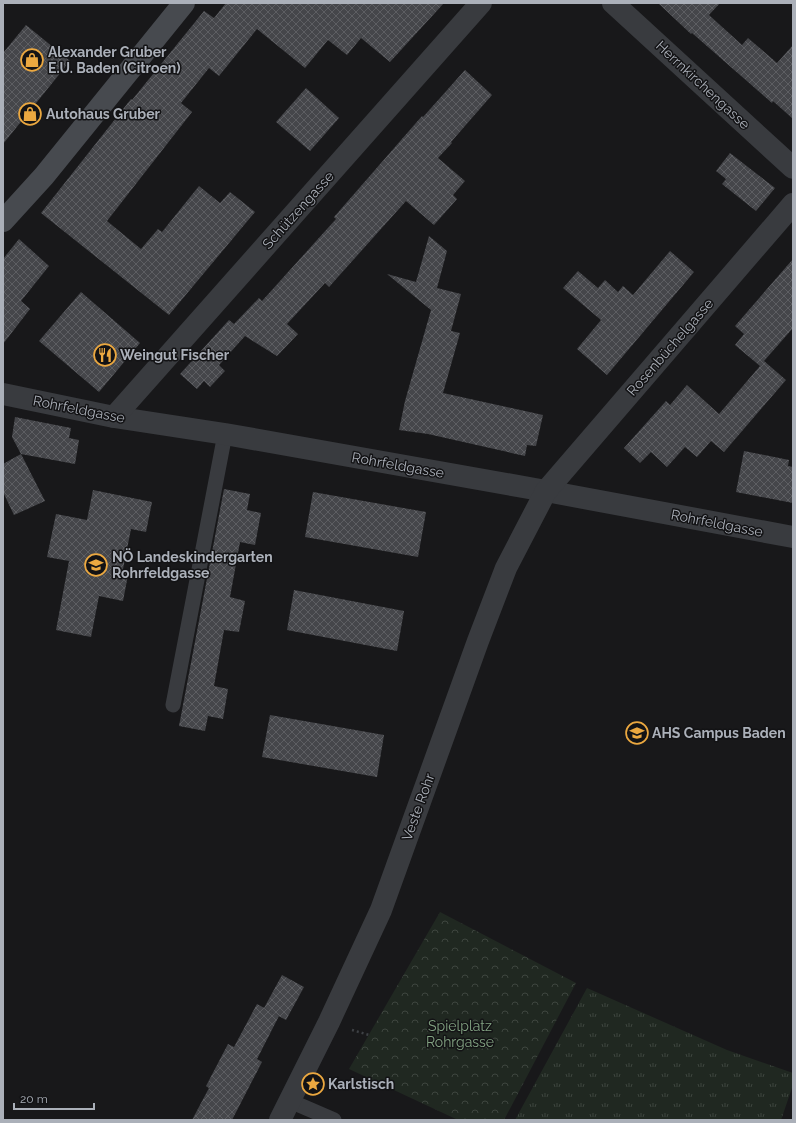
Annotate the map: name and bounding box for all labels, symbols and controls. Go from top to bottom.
street label: Herrnkirchengasse [653,38,753,132]
place label: Alexander Gruber E.U. Baden (Citroen) [48,44,181,76]
shop icon: Alexander Gruber E.U. Baden (Citroen) [19,47,45,73]
shop icon: Autohaus Gruber [17,101,43,127]
place label: Autohaus Gruber [46,106,161,122]
street label: Schützengasse [259,168,337,252]
street label: Rosenbüchelgasse [624,295,716,399]
restaurant icon: Weingut Fischer [92,342,118,368]
place label: Weingut Fischer [120,347,230,363]
street label: Rohrfeldgasse [32,392,126,426]
street label: Rohrfeldgasse [351,449,445,481]
street label: Rohrfeldgasse [670,506,764,540]
place label: NÖ Landeskindergarten Rohrfeldgasse [112,548,273,581]
school or university icon: NÖ Landeskindergarten Rohrfeldgasse [83,552,109,578]
school or university icon: AHS Campus Baden [624,720,650,746]
place label: AHS Campus Baden [652,725,786,741]
street label: Veste Rohr [398,771,438,843]
park label: Spielplatz Rohrgasse [426,1018,494,1050]
place icon: Karlstisch [300,1071,326,1097]
place label: Karlstisch [328,1076,394,1092]
scale bar [14,1085,94,1111]
text: 20 m [20,1092,48,1106]

